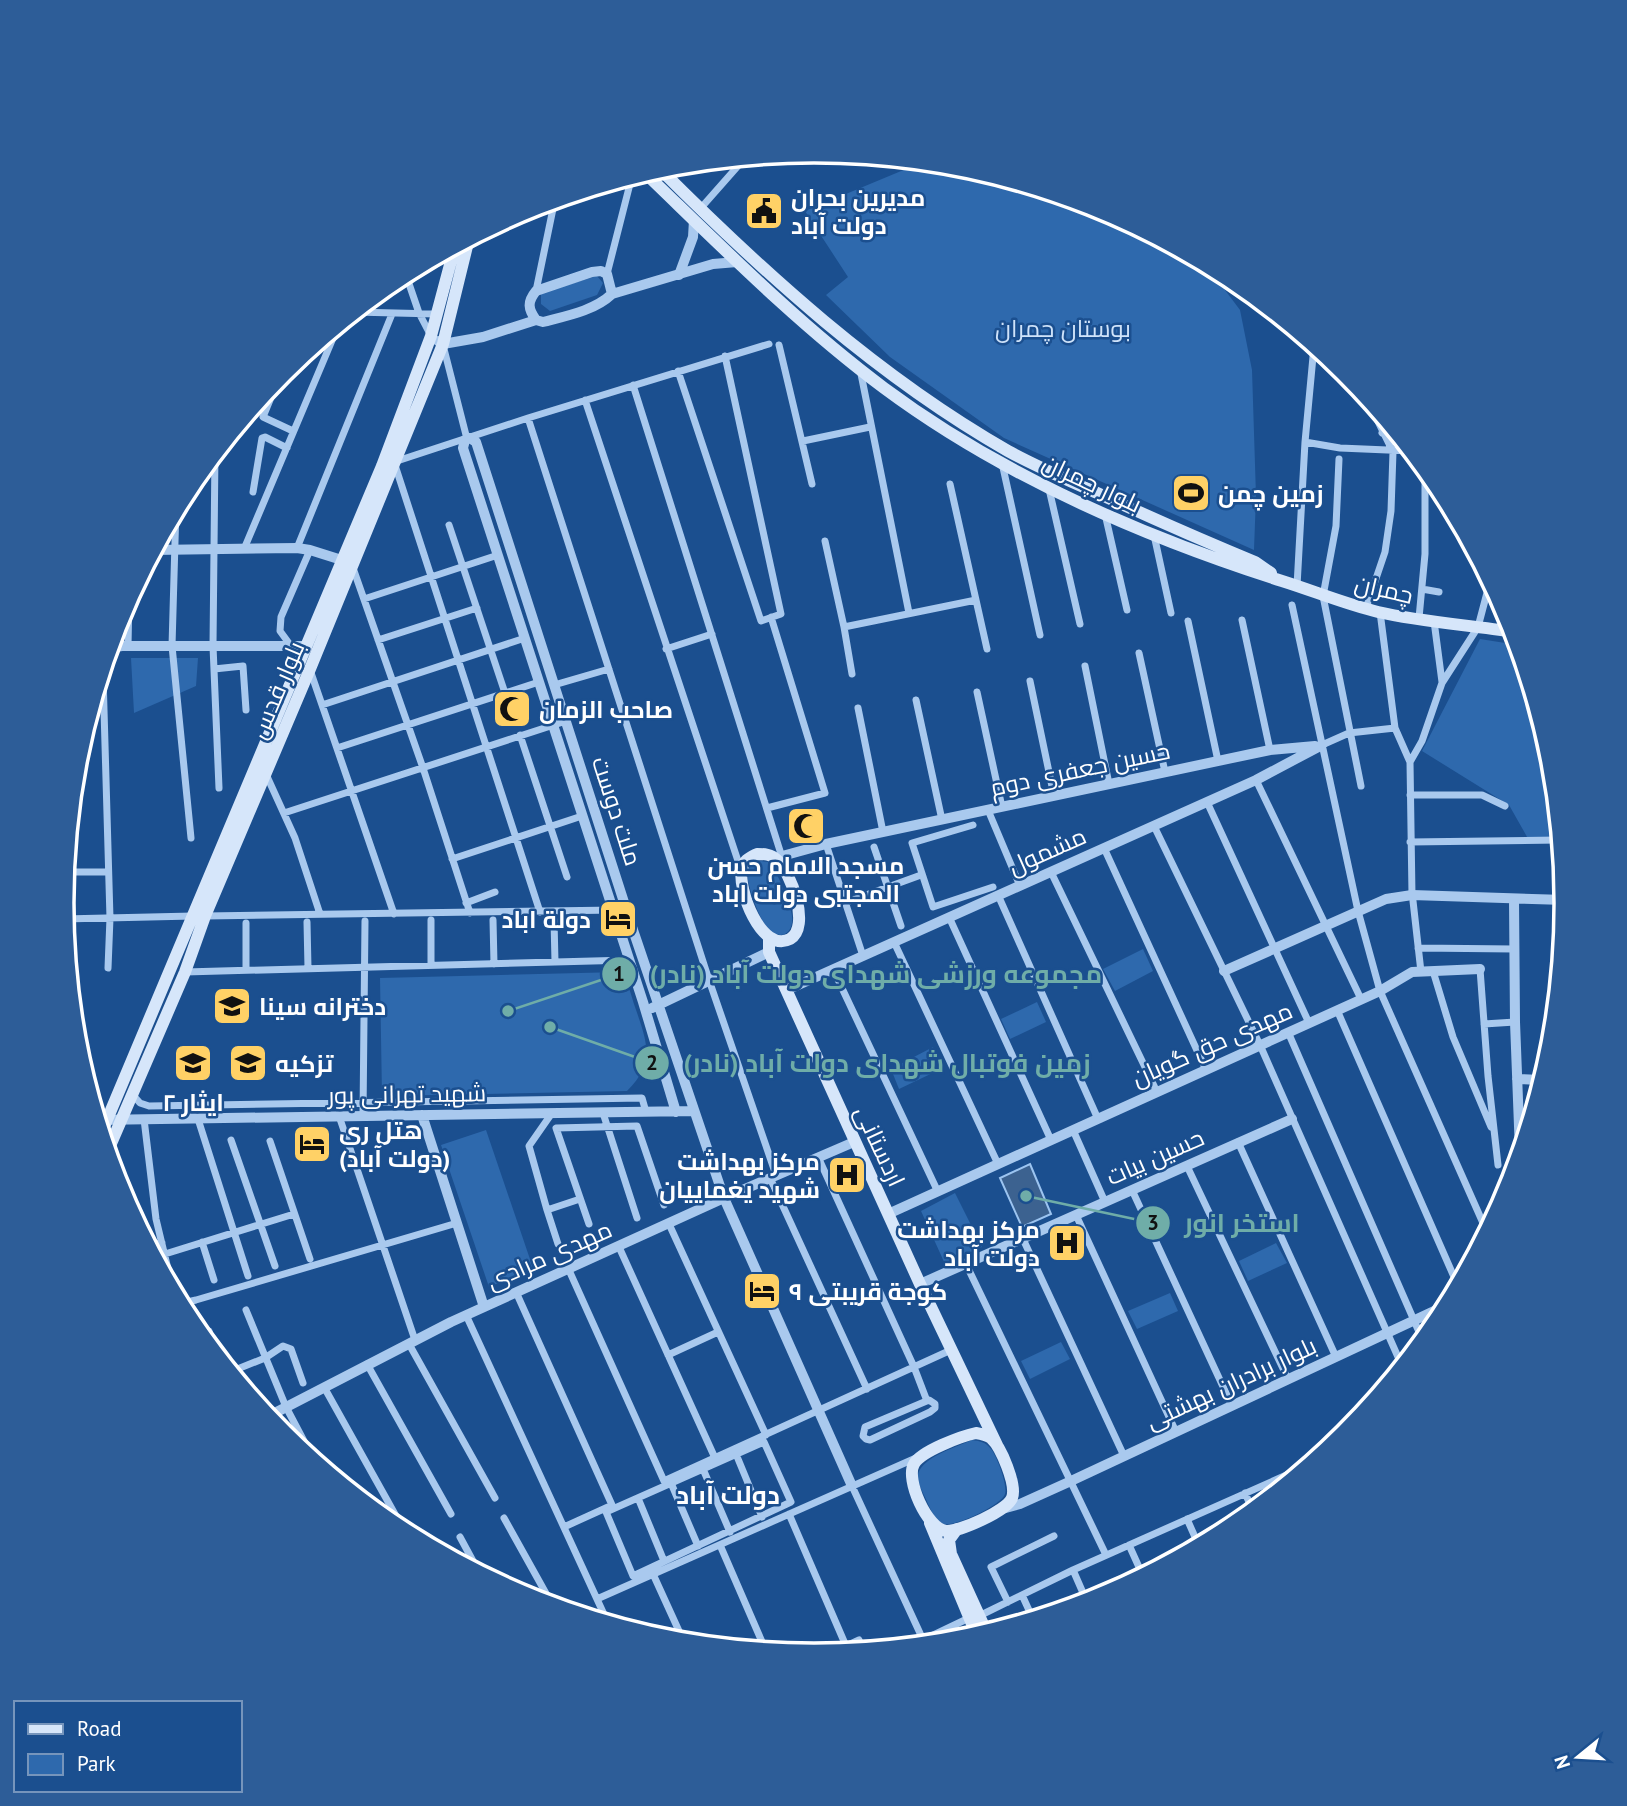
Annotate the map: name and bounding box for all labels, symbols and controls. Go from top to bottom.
place label: مدیرین بحران دولت آباد [791,182,925,241]
public building icon: مدیرین بحران دولت آباد [743,190,785,232]
park label: بوستان چمران [995,313,1131,345]
street label: بلوار چمران [1037,447,1147,520]
sports icon: زمین چمن [1170,472,1212,514]
place label: زمین چمن [1218,478,1324,511]
street label: چمران [1351,567,1416,612]
street label: بلوار قدس [243,636,311,744]
mosque icon: صاحب الزمان [491,688,533,730]
place label: صاحب الزمان [539,694,673,725]
street label: حسین جعفری دوم [987,735,1173,804]
street label: ملت دوست [585,753,649,869]
mosque icon: مسجد الامام حسن المجتبى دولت اباد [785,805,827,847]
street label: مشمول [1003,820,1091,882]
place label: مسجد الامام حسن المجتبى دولت اباد [708,850,904,909]
hotel icon: دولة اباد [597,898,639,940]
place label: دولة اباد [502,904,591,935]
callout: مجموعه ورزشی شهدای دولت آباد (نادر) [601,950,1117,997]
text: مجموعه ورزشی شهدای دولت آباد (نادر) [650,957,1102,990]
text: 1 [613,960,625,987]
school or university icon: دخترانه سینا [211,985,253,1027]
place label: دخترانه سینا [259,991,386,1022]
street label: مهدی حق گویان [1127,995,1297,1093]
callout: زمین فوتبال شهدای دولت آباد (نادر) [635,1039,1105,1086]
school or university icon: ایثار ۲ [172,1042,214,1084]
school or university icon: تزکیه [227,1042,269,1084]
text: زمین فوتبال شهدای دولت آباد (نادر) [683,1046,1091,1079]
place label: تزکیه [275,1048,334,1079]
text: 2 [646,1049,658,1076]
street label: شهید تهرانی پور [325,1077,487,1112]
place label: ایثار ۲ [162,1087,224,1118]
street label: اردستانی [848,1100,912,1192]
place label: هتل ری (دولت آباد) [339,1115,450,1174]
street label: حسین بیات [1101,1122,1209,1192]
hotel icon: هتل ری (دولت آباد) [291,1123,333,1165]
place label: مرکز بهداشت شهید یغماییان [659,1146,820,1205]
hospital icon: مرکز بهداشت شهید یغماییان [826,1154,868,1196]
callout: استخر انور [1135,1200,1314,1247]
text: استخر انور [1183,1206,1300,1239]
text: 3 [1147,1209,1159,1236]
street label: مهدی مرادی [481,1214,617,1296]
place label: مرکز بهداشت دولت آباد [897,1214,1040,1273]
hospital icon: مرکز بهداشت دولت آباد [1046,1222,1088,1264]
hotel icon: ۹ کوجة قریبتی [741,1270,783,1312]
place label: ۹ کوجة قریبتی [789,1276,947,1307]
street label: بلوار برادران بهشتی [1141,1330,1321,1436]
district label: دولت آباد [676,1478,780,1511]
legend [14,1701,242,1792]
text: Road [77,1715,121,1742]
north arrow [1543,1722,1613,1792]
text: Park [77,1750,116,1777]
text: N [1548,1753,1575,1772]

